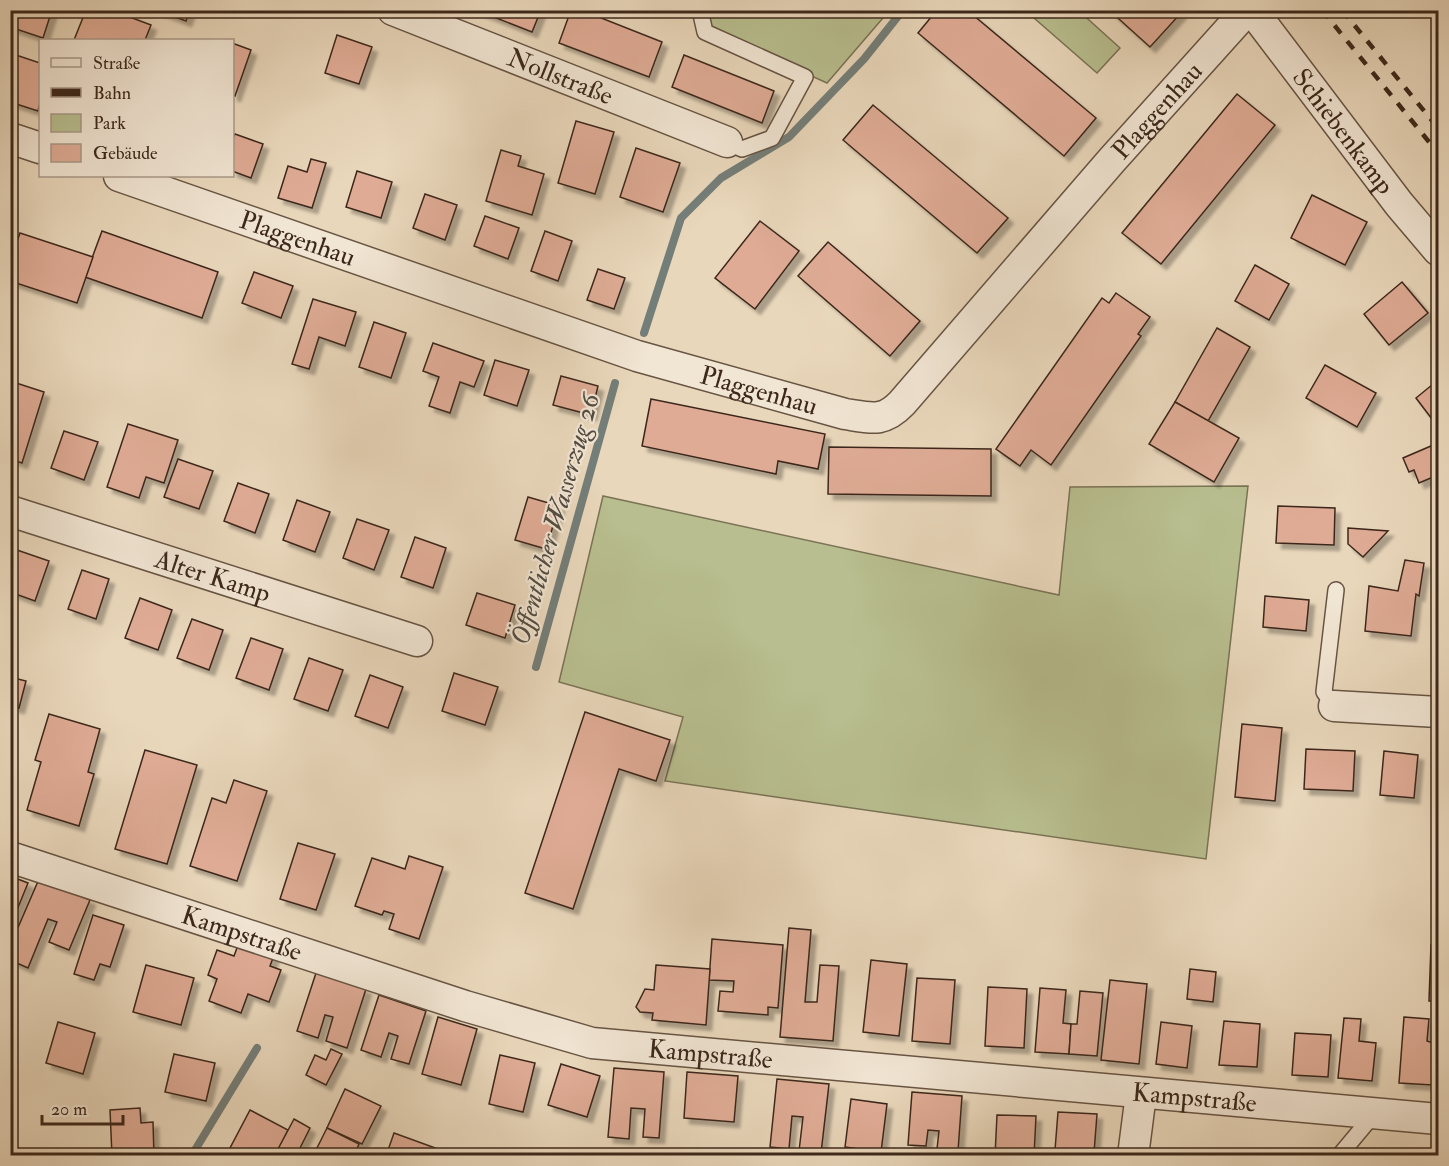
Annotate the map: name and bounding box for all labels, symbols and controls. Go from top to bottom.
legend [39,39,234,177]
street label: Nollstraße [503,42,618,112]
text: Straße [93,52,141,75]
street label: Plaggenhau [1105,56,1210,166]
street label: Schiebenkamp [1285,63,1401,202]
text: Bahn [93,82,131,105]
text: Park [93,112,126,135]
text: Gebäude [93,142,158,165]
street label: Plaggenhau [235,204,359,274]
street label: Plaggenhau [696,359,821,423]
water label: Öffentlicher Wasserzug 26 [504,388,608,649]
street label: Alter Kamp [150,543,274,611]
street label: Kampstraße [177,899,306,969]
street label: Kampstraße [647,1033,774,1076]
street label: Kampstraße [1131,1077,1258,1120]
scale bar [42,1088,123,1126]
text: 20 m [51,1098,87,1121]

